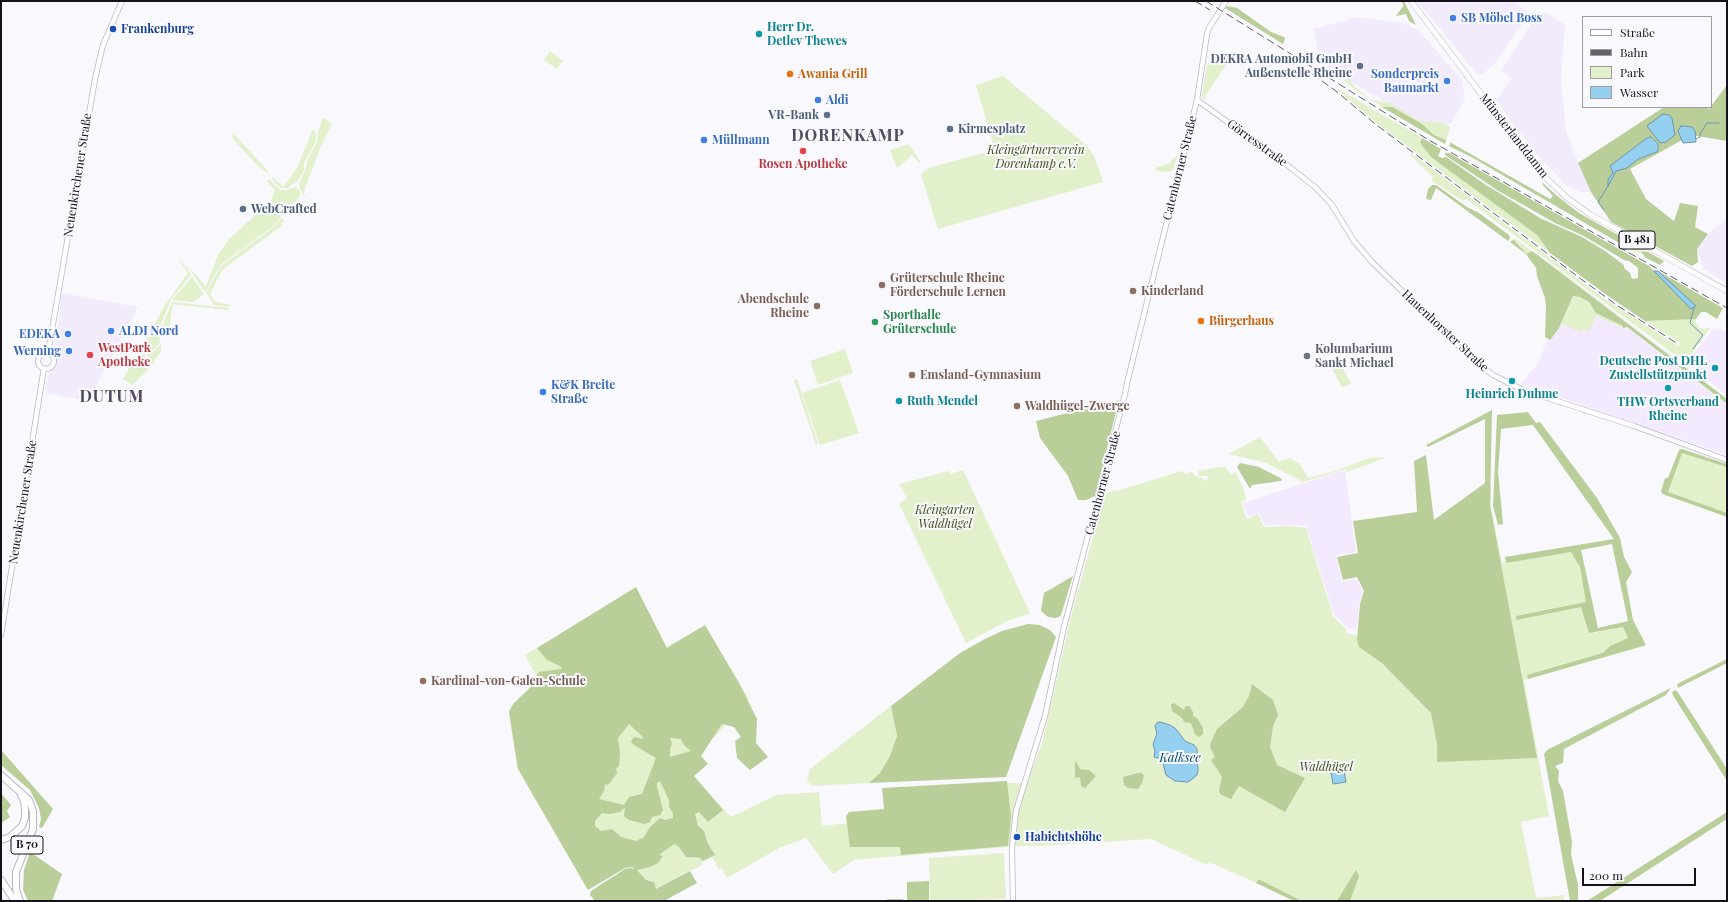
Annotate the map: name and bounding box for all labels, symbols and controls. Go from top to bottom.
place label: SB Möbel Boss [1461,11,1542,25]
marker: SB Möbel Boss [1448,13,1458,23]
legend [1582,16,1712,108]
place label: Herr Dr. Detlev Thewes [767,20,847,48]
place label: Frankenburg [121,22,194,36]
marker: Frankenburg [108,24,118,34]
text: Straße [1620,24,1655,40]
marker: Herr Dr. Detlev Thewes [754,29,764,39]
text: Bahn [1620,44,1648,60]
place label: DEKRA Automobil GmbH Außenstelle Rheine [1211,52,1352,80]
marker: DEKRA Automobil GmbH Außenstelle Rheine [1355,61,1365,71]
text: Park [1620,64,1645,80]
place label: Awania Grill [798,67,867,81]
place label: Sonderpreis Baumarkt [1371,67,1439,95]
marker: Awania Grill [785,69,795,79]
marker: Sonderpreis Baumarkt [1442,76,1452,86]
text: Wasser [1620,84,1658,100]
street label: Münsterlanddamm [1477,91,1551,181]
place label: Aldi [826,93,849,107]
marker: Aldi [813,95,823,105]
place label: VR-Bank [768,108,819,122]
marker: VR-Bank [822,110,832,120]
street label: Neuenkirchener Straße [61,112,95,238]
street label: Catenhorner Straße [1160,114,1200,222]
street label: Görresstraße [1224,116,1290,170]
place label: Kirmesplatz [958,122,1025,136]
marker: Kirmesplatz [945,124,955,134]
district label: DORENKAMP [791,126,905,146]
place label: Müllmann [712,133,770,147]
marker: Müllmann [699,135,709,145]
park label: Kleingärtnerverein Dorenkamp e.V. [987,143,1085,171]
marker: Rosen Apotheke [798,146,808,156]
place label: Rosen Apotheke [758,157,848,171]
place label: WebCrafted [251,202,317,216]
marker: WebCrafted [238,204,248,214]
road number: B 481 [1619,231,1655,249]
place label: Grüterschule Rheine Förderschule Lernen [890,271,1006,299]
marker: Grüterschule Rheine Förderschule Lernen [877,280,887,290]
place label: Kinderland [1141,284,1204,298]
marker: Kinderland [1128,286,1138,296]
street label: Hauenhorster Straße [1399,287,1491,375]
place label: Abendschule Rheine [738,292,809,320]
marker: Abendschule Rheine [812,301,822,311]
place label: Sporthalle Grüterschule [883,308,956,336]
place label: Bürgerhaus [1209,314,1274,328]
marker: Bürgerhaus [1196,316,1206,326]
marker: Sporthalle Grüterschule [870,317,880,327]
place label: ALDI Nord [119,324,178,338]
marker: ALDI Nord [106,326,116,336]
place label: EDEKA [19,327,60,341]
marker: EDEKA [63,329,73,339]
place label: WestPark Apotheke [98,341,151,369]
place label: Kolumbarium Sankt Michael [1315,342,1394,370]
place label: Werning [14,344,61,358]
marker: Werning [64,346,74,356]
marker: WestPark Apotheke [85,350,95,360]
marker: Kolumbarium Sankt Michael [1302,351,1312,361]
place label: Deutsche Post DHL Zustellstützpunkt [1600,354,1707,382]
marker: Deutsche Post DHL Zustellstützpunkt [1710,363,1720,373]
place label: Emsland-Gymnasium [920,368,1041,382]
marker: Emsland-Gymnasium [907,370,917,380]
marker: Heinrich Duhme [1507,376,1517,386]
place label: K&K Breite Straße [551,378,615,406]
marker: THW Ortsverband Rheine [1663,383,1673,393]
district label: DUTUM [80,387,144,407]
marker: K&K Breite Straße [538,387,548,397]
place label: Heinrich Duhme [1466,387,1558,401]
place label: Ruth Mendel [907,394,978,408]
place label: THW Ortsverband Rheine [1617,395,1719,423]
marker: Ruth Mendel [894,396,904,406]
place label: Waldhügel-Zwerge [1025,399,1130,413]
marker: Waldhügel-Zwerge [1012,401,1022,411]
street label: Catenhorner Straße [1082,429,1124,537]
street label: Neuenkirchener Straße [6,439,40,565]
park label: Kleingarten Waldhügel [915,503,975,531]
place label: Kardinal-von-Galen-Schule [431,674,586,688]
marker: Kardinal-von-Galen-Schule [418,676,428,686]
water label: Kalksee [1159,750,1201,766]
park label: Waldhügel [1299,760,1353,774]
place label: Habichtshöhe [1025,830,1102,844]
marker: Habichtshöhe [1012,832,1022,842]
road number: B 70 [11,836,43,854]
scale bar [1584,860,1698,886]
text: 200 m [1589,867,1623,883]

